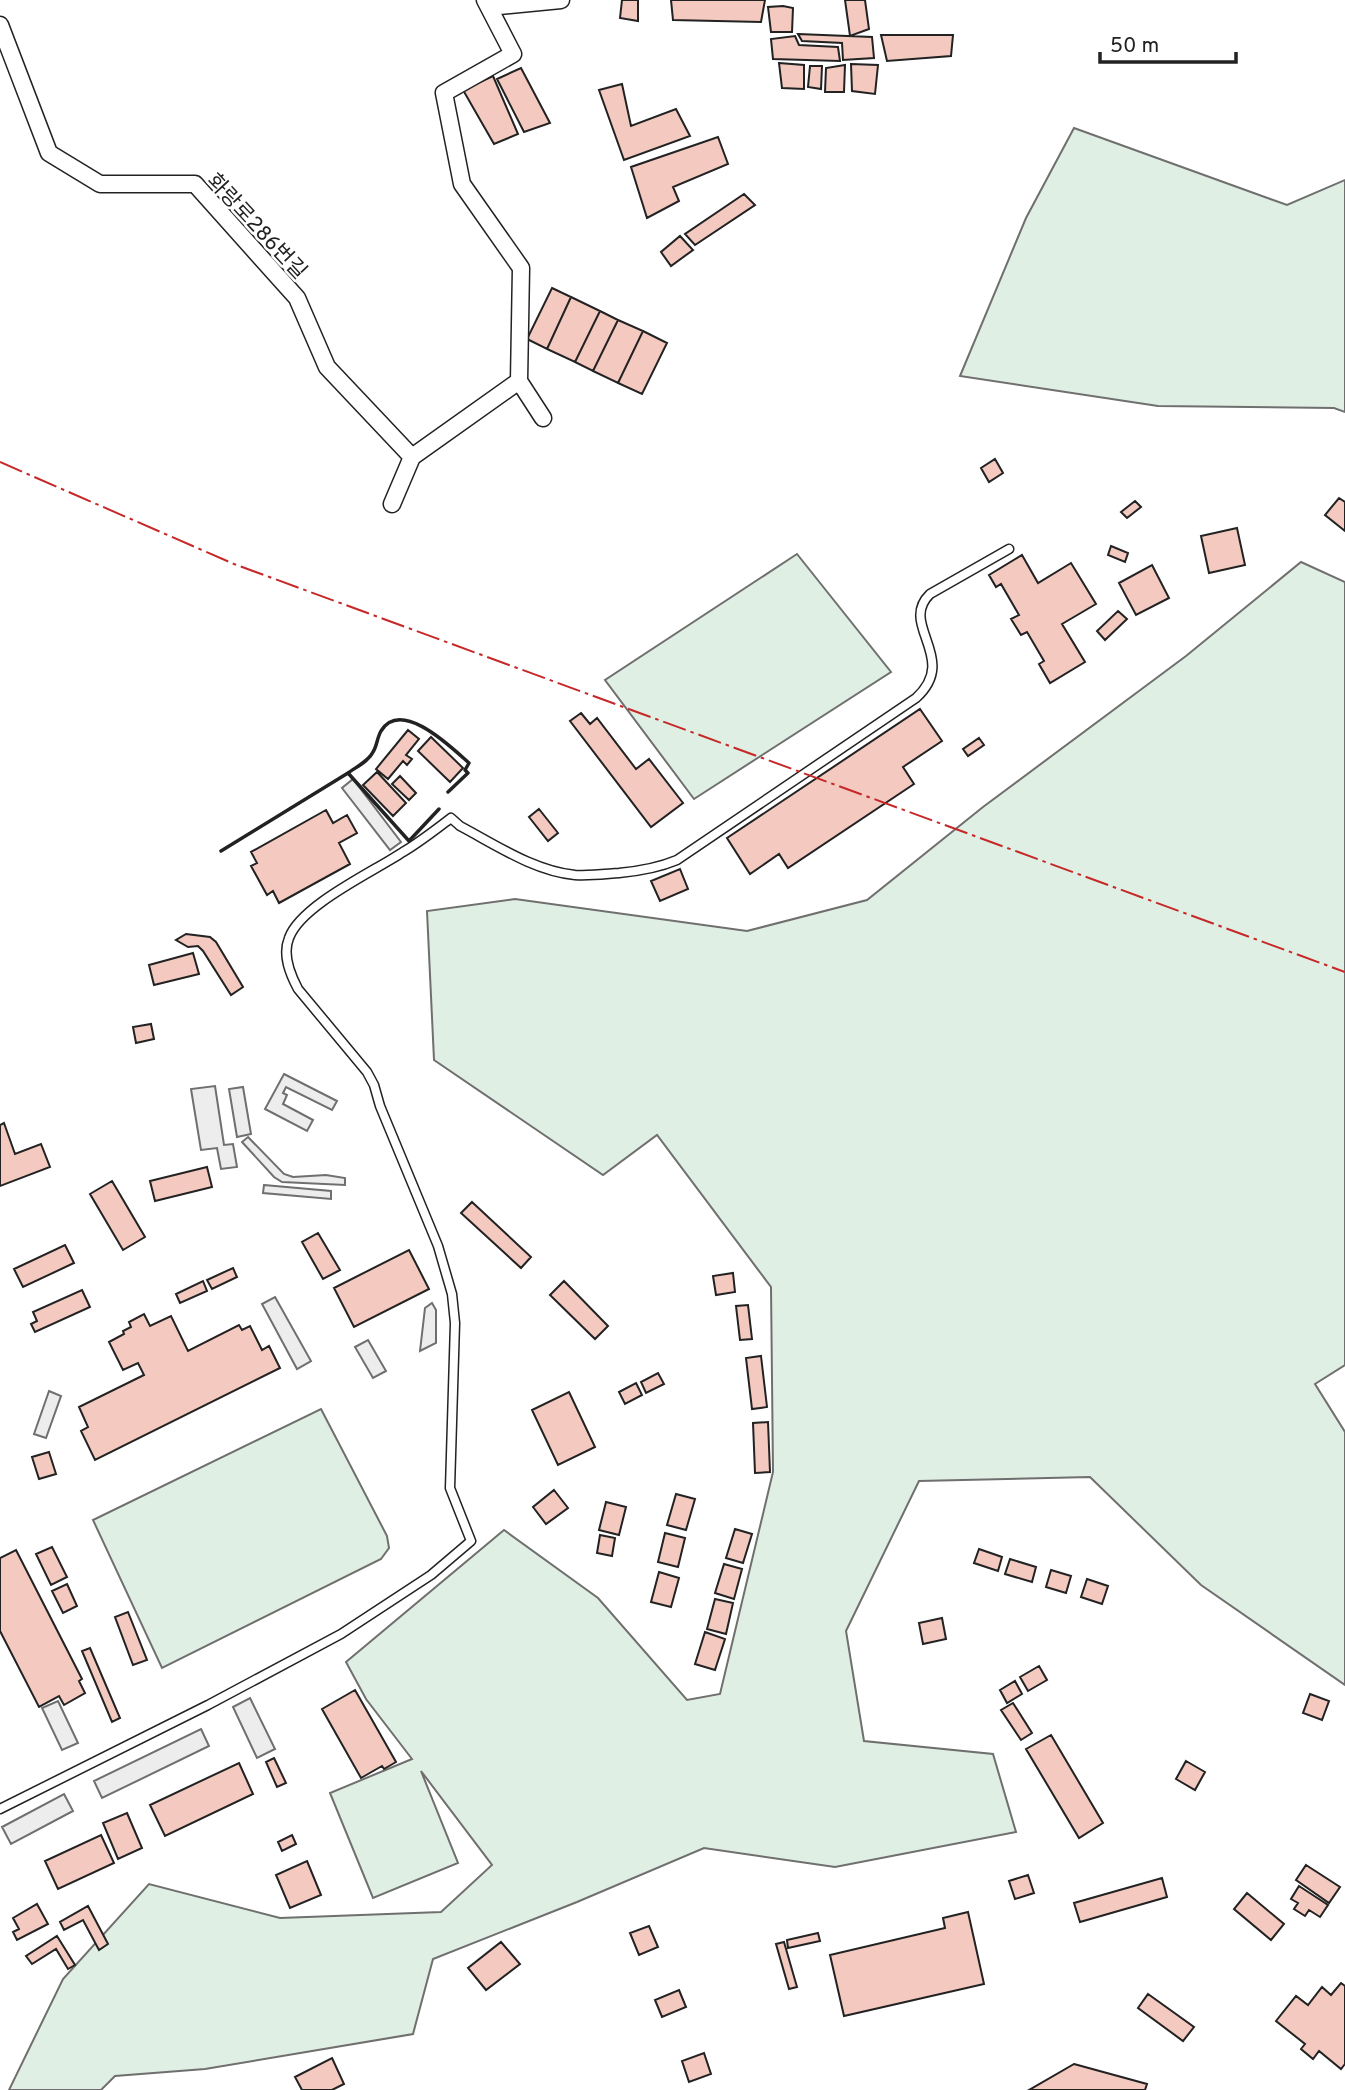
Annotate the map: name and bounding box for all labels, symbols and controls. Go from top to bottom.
scale bar [1100,21,1236,65]
text: 50 m [1110,33,1159,60]
street label: 화랑로286번길 [200,169,312,286]

